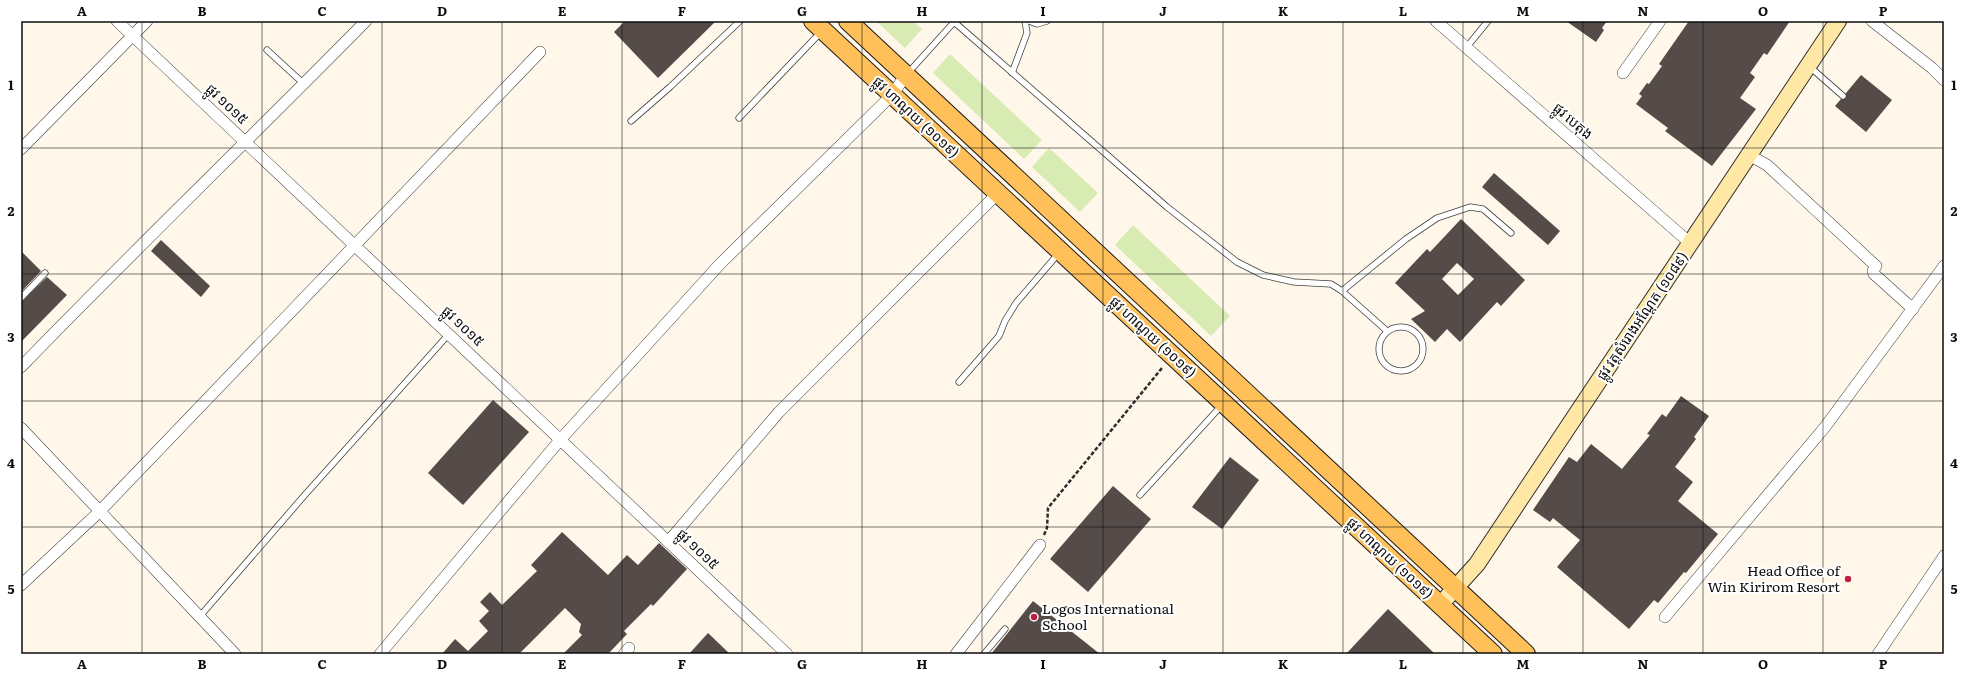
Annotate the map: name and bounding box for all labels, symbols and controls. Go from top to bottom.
text: A [77,1,87,20]
text: B [198,1,207,20]
text: C [317,1,327,20]
text: D [437,1,447,20]
text: E [558,1,567,20]
text: F [678,1,686,20]
text: G [797,1,807,20]
text: H [917,1,928,20]
text: I [1040,1,1046,20]
text: J [1159,1,1167,20]
text: K [1278,1,1289,20]
text: L [1399,1,1407,20]
text: M [1517,1,1530,20]
text: N [1638,1,1649,20]
text: O [1758,1,1768,20]
text: P [1879,1,1888,20]
street label: ផ្លូវ ហាណូយ (១០១៩) [867,71,964,164]
text: 1 [8,75,14,94]
text: 1 [1951,75,1957,94]
street label: ផ្លូវ ១០១៥ [200,78,253,131]
street label: ផ្លូវ បេតុង [1547,97,1598,146]
text: 2 [8,201,15,220]
text: 2 [1951,201,1958,220]
street label: ផ្លូវ វត្តសំរោងអណ្ដែត (១០៨៩) [1591,247,1694,385]
street label: ផ្លូវ ហាណូយ (១០១៩) [1104,291,1201,384]
street label: ផ្លូវ ១០១៥ [436,300,489,353]
text: 3 [7,327,15,346]
text: 3 [1950,327,1958,346]
text: 4 [7,453,15,472]
text: 4 [1950,453,1958,472]
street label: ផ្លូវ ហាណូយ (១០១៩) [1341,512,1438,605]
street label: ផ្លូវ ១០១៥ [671,523,724,576]
place label: Head Office of Win Kirirom Resort [1707,560,1842,596]
marker: Head Office of Win Kirirom Resort [1843,574,1853,584]
text: 5 [7,579,15,598]
text: 5 [1950,579,1958,598]
place label: Logos International School [1042,598,1174,634]
marker: Logos International School [1029,612,1039,622]
text: A [77,654,87,673]
text: B [198,654,207,673]
text: C [317,654,327,673]
text: D [437,654,447,673]
text: E [558,654,567,673]
text: F [678,654,686,673]
text: G [797,654,807,673]
text: H [917,654,928,673]
text: I [1040,654,1046,673]
text: J [1159,654,1167,673]
text: K [1278,654,1289,673]
text: L [1399,654,1407,673]
text: M [1517,654,1530,673]
text: N [1638,654,1649,673]
text: O [1758,654,1768,673]
text: P [1879,654,1888,673]

